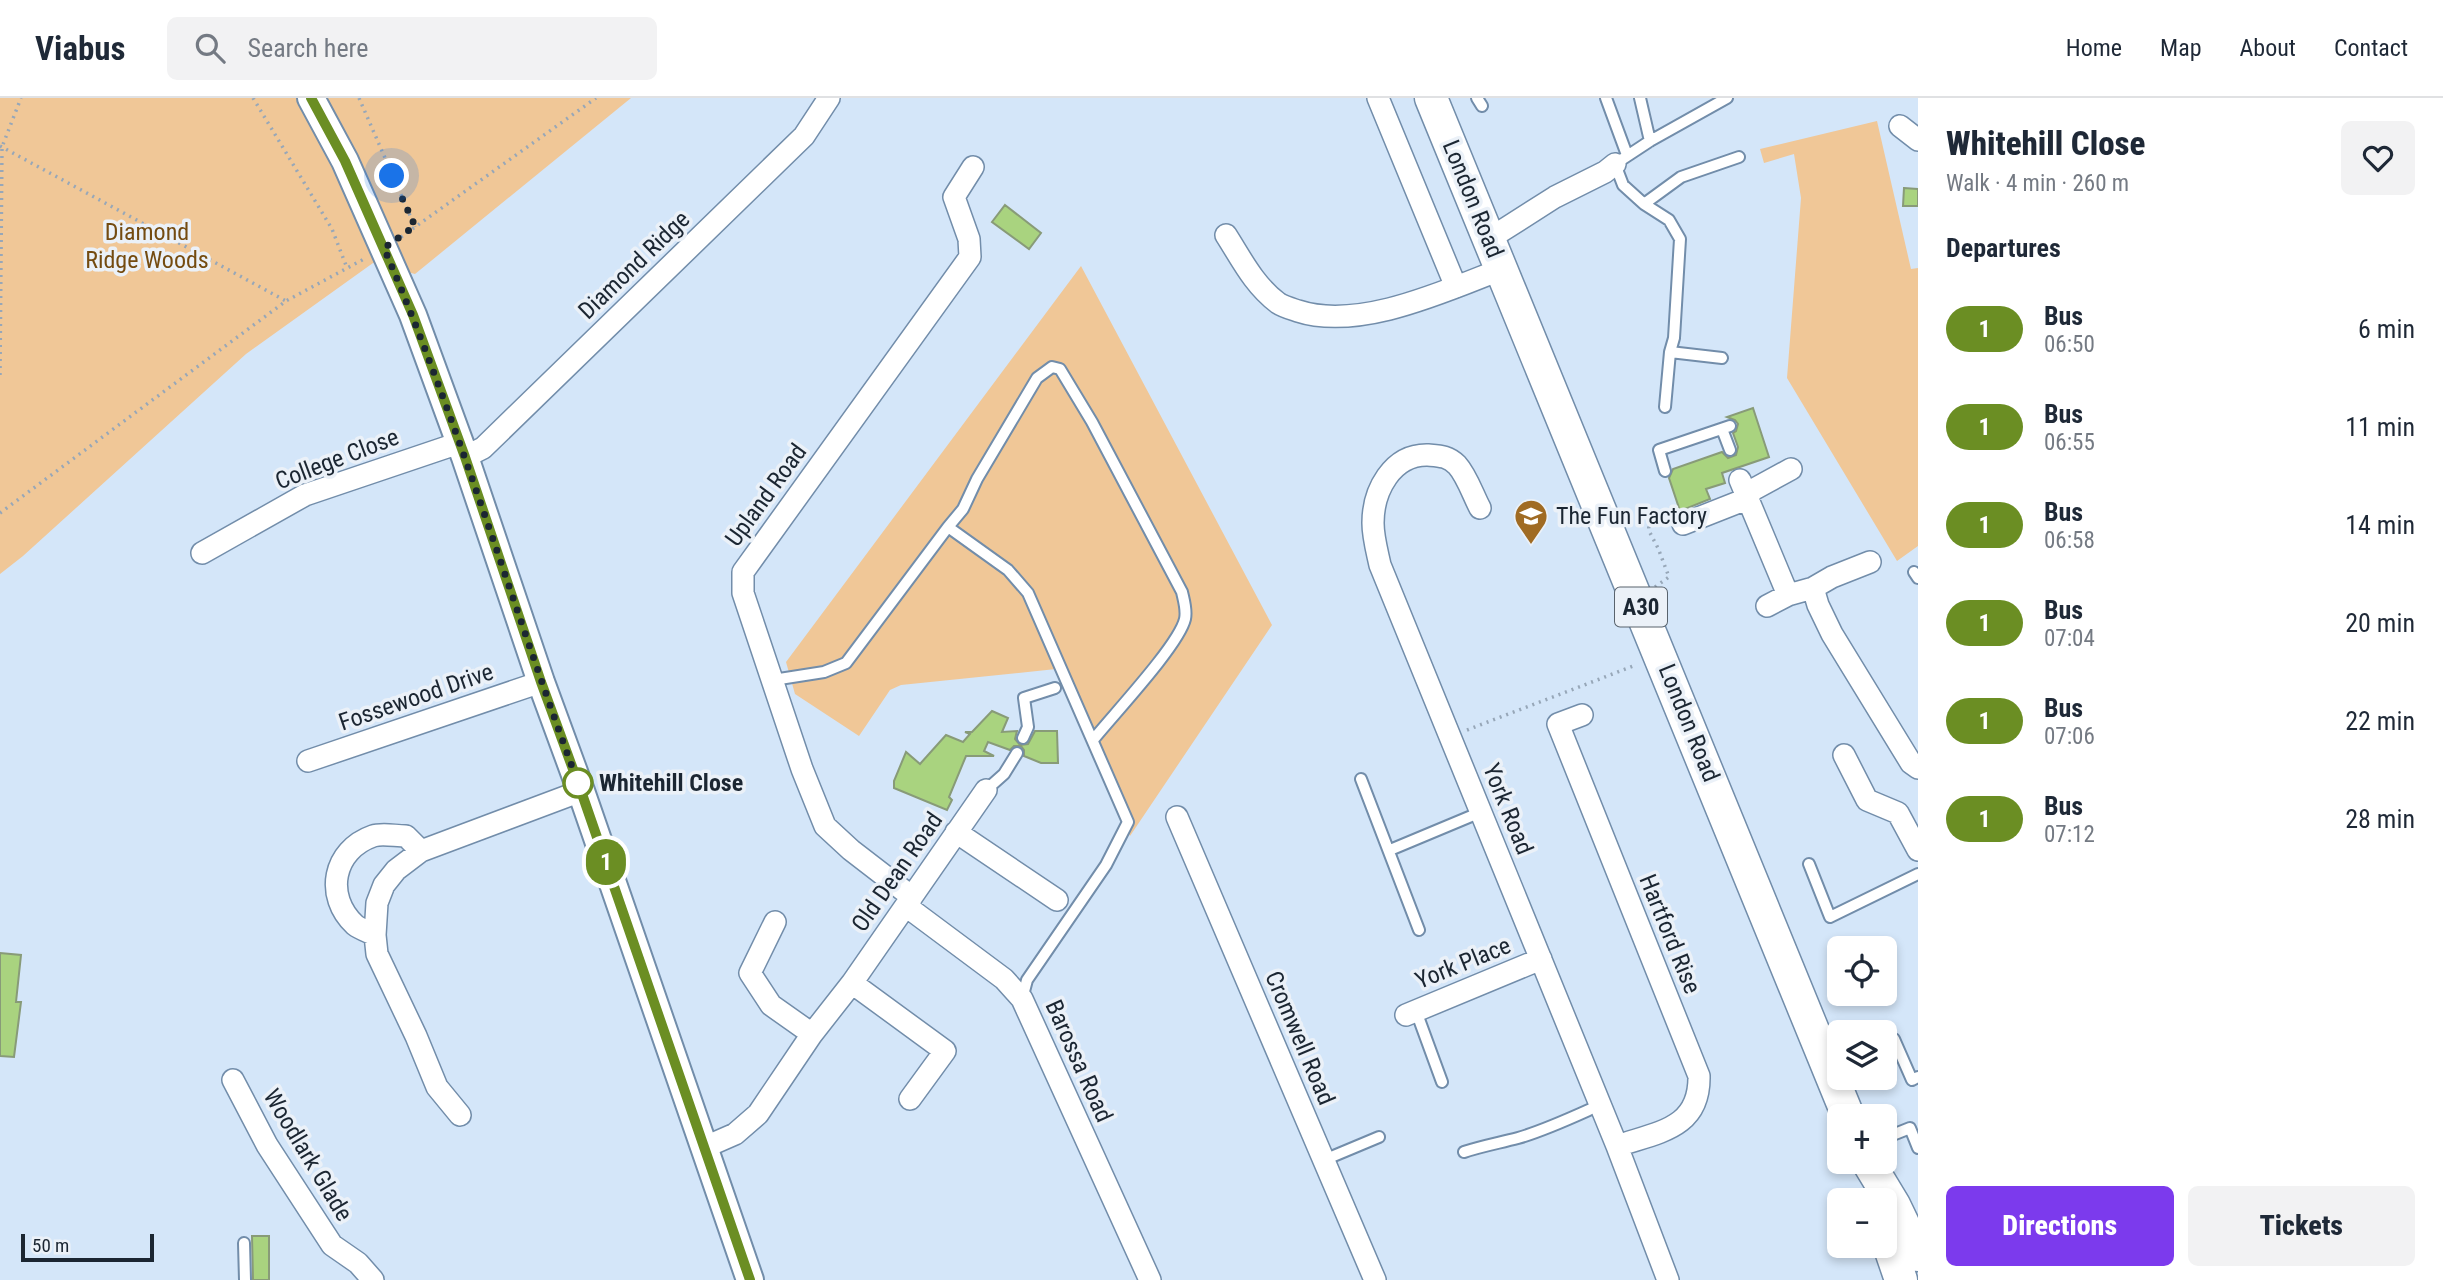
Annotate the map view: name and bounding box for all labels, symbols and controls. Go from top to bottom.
search box [167,17,657,80]
text: Viabus [35,29,125,68]
icon: search [191,29,229,67]
text: Search here [247,33,368,63]
text: Home [2066,34,2122,62]
text: Map [2160,34,2202,62]
text: About [2240,34,2296,62]
text: Contact [2334,34,2408,62]
button: heart [2341,121,2415,195]
text: Whitehill Close [1946,124,2145,163]
street label: London Road [1437,136,1509,262]
your location [374,158,409,193]
text: Walk · 4 min · 260 m [1946,170,2129,197]
street label: Diamond Ridge [573,205,695,325]
park label: Diamond Ridge Woods [85,218,209,274]
text: Departures [1946,233,2061,263]
text: Bus [2044,301,2083,331]
text: 6 min [2358,314,2415,344]
text: 1 [1978,315,1991,343]
text: 06:50 [2044,331,2095,358]
text: Bus [2044,399,2083,429]
text: 11 min [2345,412,2415,442]
text: 1 [1978,413,1991,441]
street label: College Close [271,423,403,495]
text: 06:55 [2044,429,2095,456]
street label: Upland Road [720,438,812,552]
school or university icon: The Fun Factory [1512,497,1550,546]
text: Bus [2044,497,2083,527]
place label: The Fun Factory [1556,502,1707,530]
text: 14 min [2345,510,2415,540]
text: 1 [1978,511,1991,539]
text: 06:58 [2044,527,2095,554]
road number: A30 [1615,587,1667,626]
text: Bus [2044,595,2083,625]
text: 20 min [2345,608,2415,638]
text: 1 [1978,609,1991,637]
text: 07:04 [2044,625,2095,652]
street label: Fossewood Drive [335,657,497,737]
street label: London Road [1653,660,1725,786]
text: Bus [2044,693,2083,723]
text: 22 min [2345,706,2415,736]
text: 1 [1978,707,1991,735]
text: 07:06 [2044,723,2095,750]
street label: York Road [1477,759,1539,859]
marker: Whitehill Close [563,768,593,798]
place label: Whitehill Close [599,769,743,797]
text: Bus [2044,791,2083,821]
text: 28 min [2345,804,2415,834]
text: 1 [1978,805,1991,833]
street label: Old Dean Road [846,807,948,937]
text: 07:12 [2044,821,2095,848]
line badge: 1 [583,839,629,885]
text: 1 [600,848,612,876]
street label: Hartford Rise [1633,870,1707,998]
street label: York Place [1411,931,1515,995]
map controls [1827,936,1897,1258]
button: locate [1827,936,1897,1006]
street label: Cromwell Road [1259,967,1341,1109]
street label: Barossa Road [1040,996,1118,1126]
button: layers [1827,1020,1897,1090]
street label: Woodlark Glade [258,1084,358,1226]
button: + [1827,1104,1897,1174]
button: Directions [1946,1186,2174,1266]
button: Tickets [2188,1186,2415,1266]
button: − [1827,1188,1897,1258]
scale bar [21,1231,154,1263]
text: 50 m [32,1234,69,1257]

